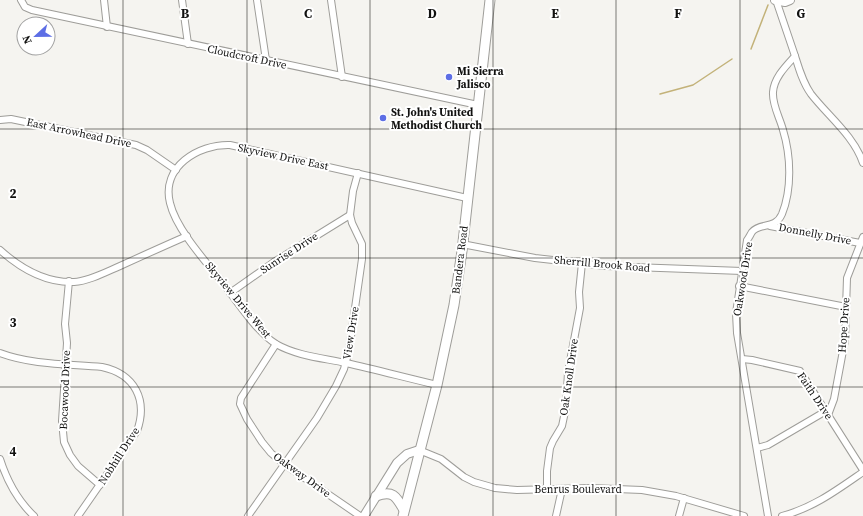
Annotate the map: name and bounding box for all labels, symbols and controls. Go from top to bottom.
text: B [181,5,190,22]
text: C [304,5,312,22]
text: D [427,5,437,22]
text: E [551,5,559,22]
text: F [674,5,682,22]
text: G [797,5,806,22]
north arrow [16,16,56,56]
text: N [19,33,36,46]
street label: Cloudcroft Drive [206,41,288,73]
place label: Mi Sierra Jalisco [456,64,504,92]
marker: Mi Sierra Jalisco [444,72,454,82]
place label: St. John's United Methodist Church [391,105,482,133]
marker: St. John's United Methodist Church [378,113,388,123]
street label: East Arrowhead Drive [25,115,133,152]
street label: Skyview Drive East [236,140,330,174]
text: 2 [9,185,17,202]
street label: Donnelly Drive [777,220,853,248]
street label: Bandera Road [448,224,472,295]
street label: Sunrise Drive [257,229,321,277]
street label: Oakwood Drive [730,240,756,317]
street label: Sherrill Brook Road [553,252,651,276]
street label: Skyview Drive West [202,259,275,342]
street label: Hope Drive [835,296,853,353]
street label: View Drive [339,305,363,361]
text: 3 [9,314,17,331]
street label: Oak Knoll Drive [556,337,582,416]
street label: Bocawood Drive [56,350,74,430]
street label: Faith Drive [794,369,837,423]
street label: Nobhill Drive [95,424,143,488]
text: 4 [9,443,17,460]
street label: Oakway Drive [270,449,334,501]
street label: Benrus Boulevard [534,482,622,497]

